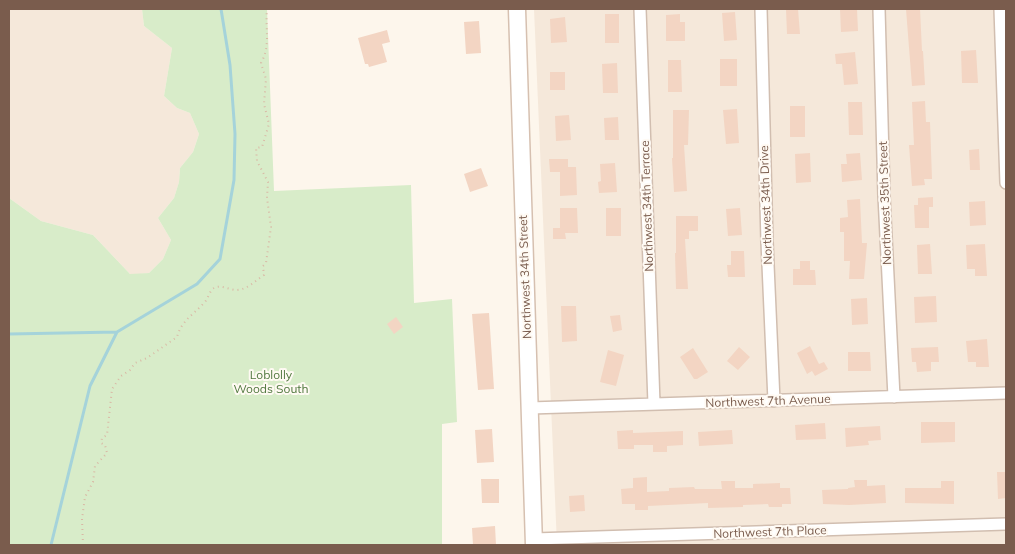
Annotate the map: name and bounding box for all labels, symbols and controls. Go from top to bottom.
street label: Northwest 34th Terrace [637,140,656,272]
street label: Northwest 35th Street [875,141,894,265]
street label: Northwest 34th Drive [756,145,775,265]
street label: Northwest 34th Street [515,215,534,339]
park label: Loblolly Woods South [233,367,309,396]
street label: Northwest 7th Avenue [705,391,831,410]
street label: Northwest 7th Place [713,522,827,541]

